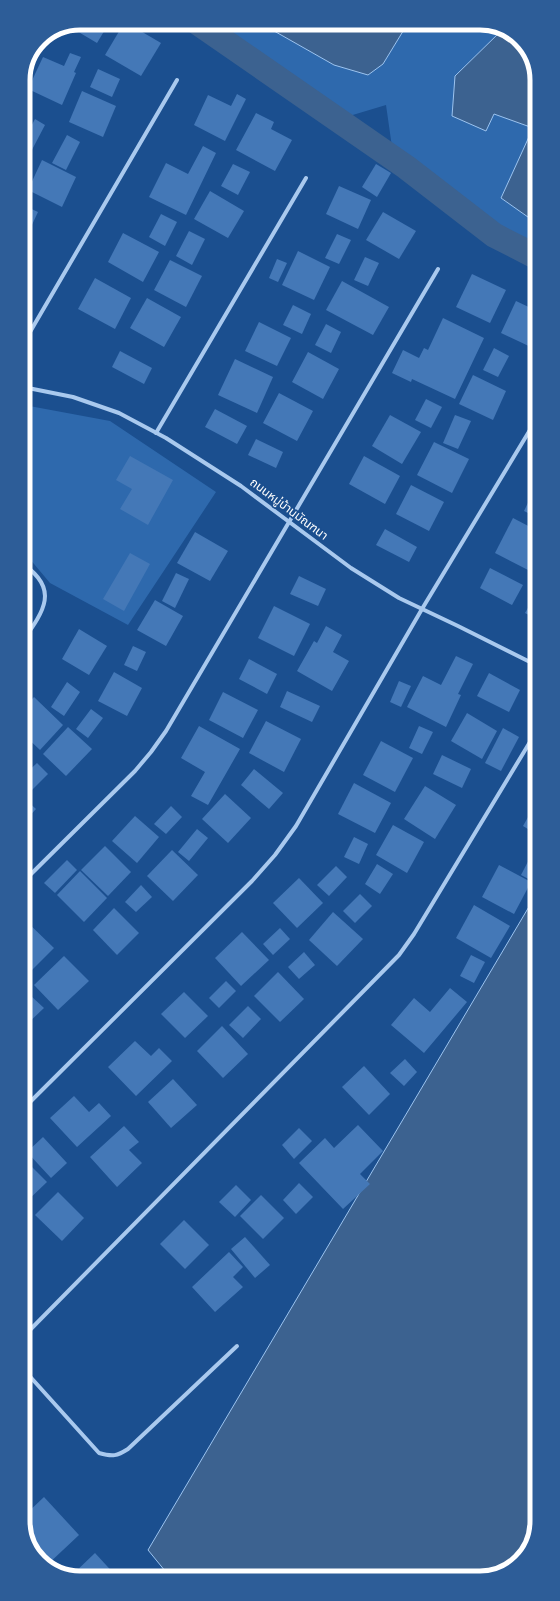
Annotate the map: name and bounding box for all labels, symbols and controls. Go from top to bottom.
street label: ถนนหมู่บ้านมัณฑนา [247,475,331,543]

